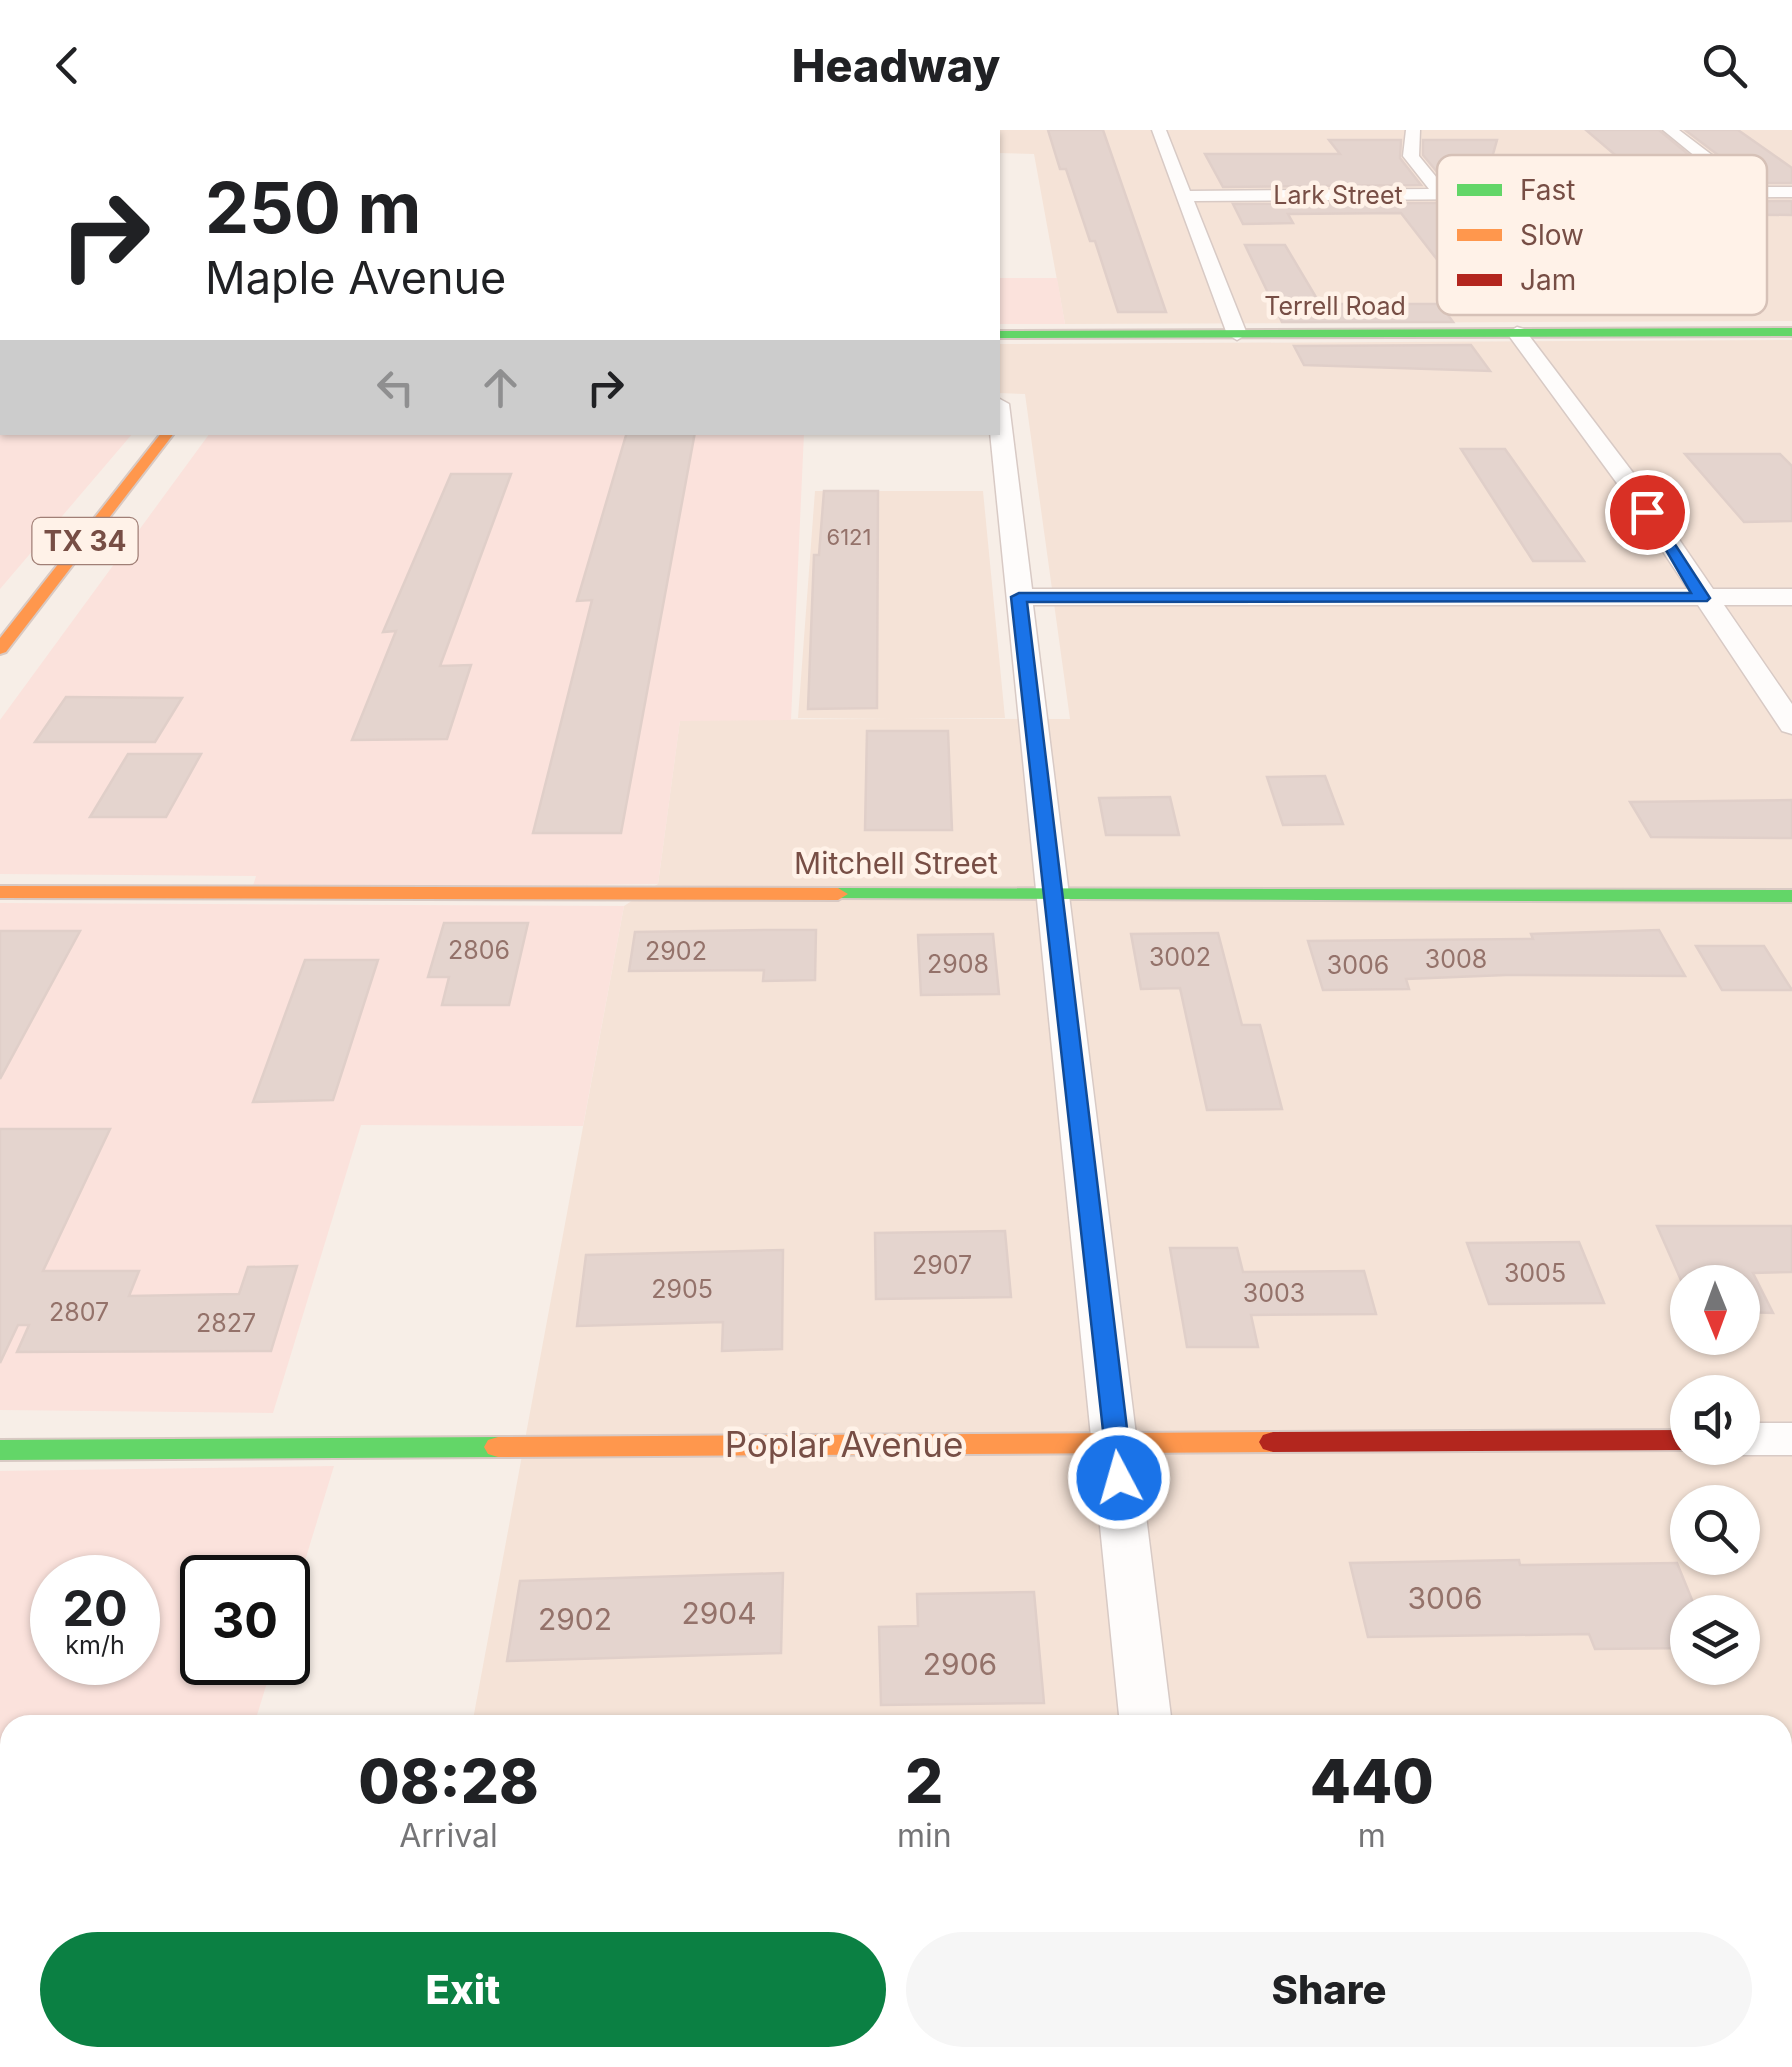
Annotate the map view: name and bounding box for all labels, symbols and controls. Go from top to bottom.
icon: back [40,38,95,93]
text: Headway [792,38,1000,93]
icon: search [1697,38,1752,93]
legend [1437,155,1767,315]
text: 250 m [205,165,422,250]
icon: right [40,170,170,300]
text: Fast [1520,173,1576,207]
street label: Lark Street [1273,180,1403,210]
text: Slow [1520,218,1584,252]
text: Maple Avenue [205,250,506,305]
text: Jam [1520,263,1576,297]
street label: Terrell Road [1264,291,1406,321]
icon: left [368,360,423,415]
icon: ahead [473,360,528,415]
icon: right [578,360,633,415]
pin [1605,470,1690,555]
icon: arrive [1620,485,1675,540]
road number: TX 34 [32,518,138,564]
house number: 6121 [827,524,871,550]
street label: Mitchell Street [794,845,998,881]
house number: 2806 [448,935,510,965]
house number: 2902 [645,936,707,966]
house number: 3002 [1149,942,1211,972]
house number: 3008 [1425,944,1487,974]
house number: 2908 [927,949,989,979]
house number: 3006 [1327,950,1389,980]
house number: 2907 [912,1250,972,1280]
house number: 3005 [1504,1258,1566,1288]
north arrow [1670,1265,1760,1355]
map controls [1670,1265,1760,1685]
house number: 2905 [651,1274,713,1304]
house number: 3003 [1243,1278,1305,1308]
house number: 2807 [49,1297,109,1327]
house number: 2827 [196,1308,256,1338]
button: sound [1670,1375,1760,1465]
street label: Poplar Avenue [725,1423,963,1465]
position arrow [1067,1426,1171,1530]
button: search [1670,1485,1760,1575]
speed limit sign: 30 [180,1555,310,1685]
text: 20 [62,1578,128,1638]
house number: 3006 [1408,1580,1483,1616]
house number: 2904 [681,1595,757,1631]
button: layers [1670,1595,1760,1685]
house number: 2902 [538,1601,612,1637]
text: km/h [65,1630,125,1660]
house number: 2906 [923,1646,997,1682]
text: 08:28 [358,1745,539,1817]
text: 2 [905,1745,943,1817]
text: 440 [1310,1745,1434,1817]
text: Arrival [399,1816,498,1855]
text: min [897,1816,952,1855]
text: m [1358,1816,1386,1855]
button: Exit [40,1932,886,2047]
button: Share [906,1932,1752,2047]

